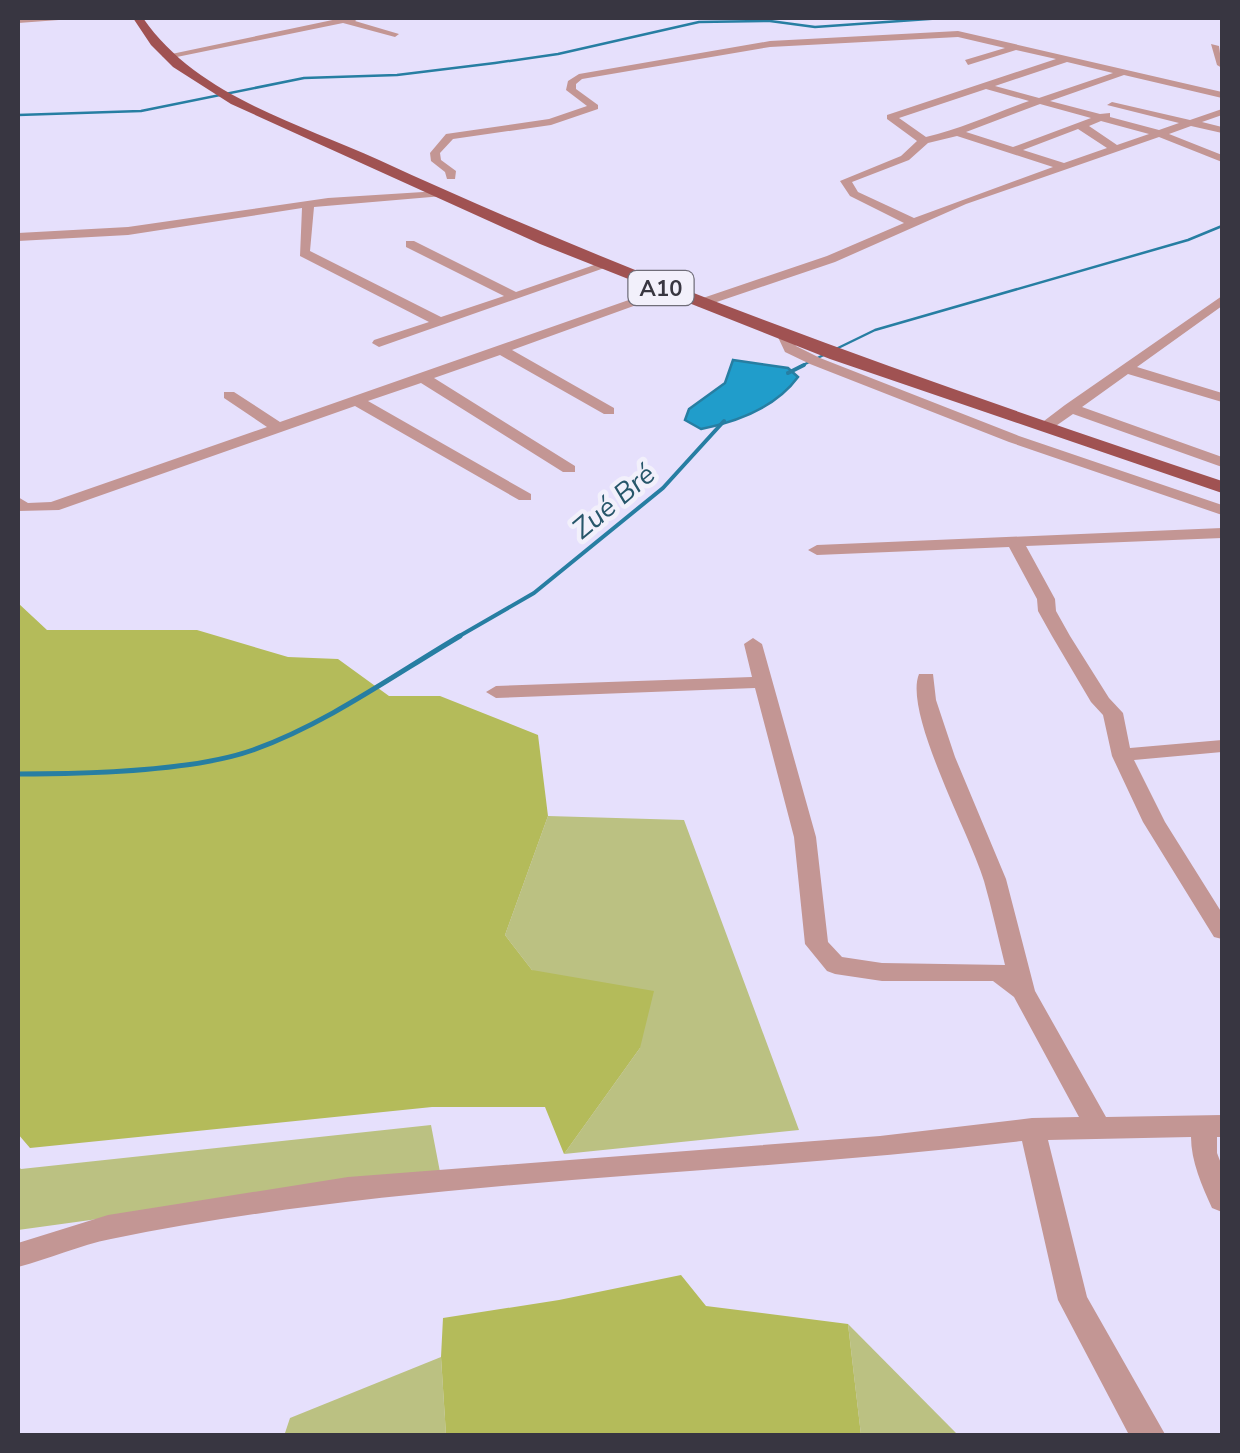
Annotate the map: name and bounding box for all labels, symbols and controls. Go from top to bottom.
road number: A10 [628,271,694,305]
water label: Zué Bré [564,456,663,548]

